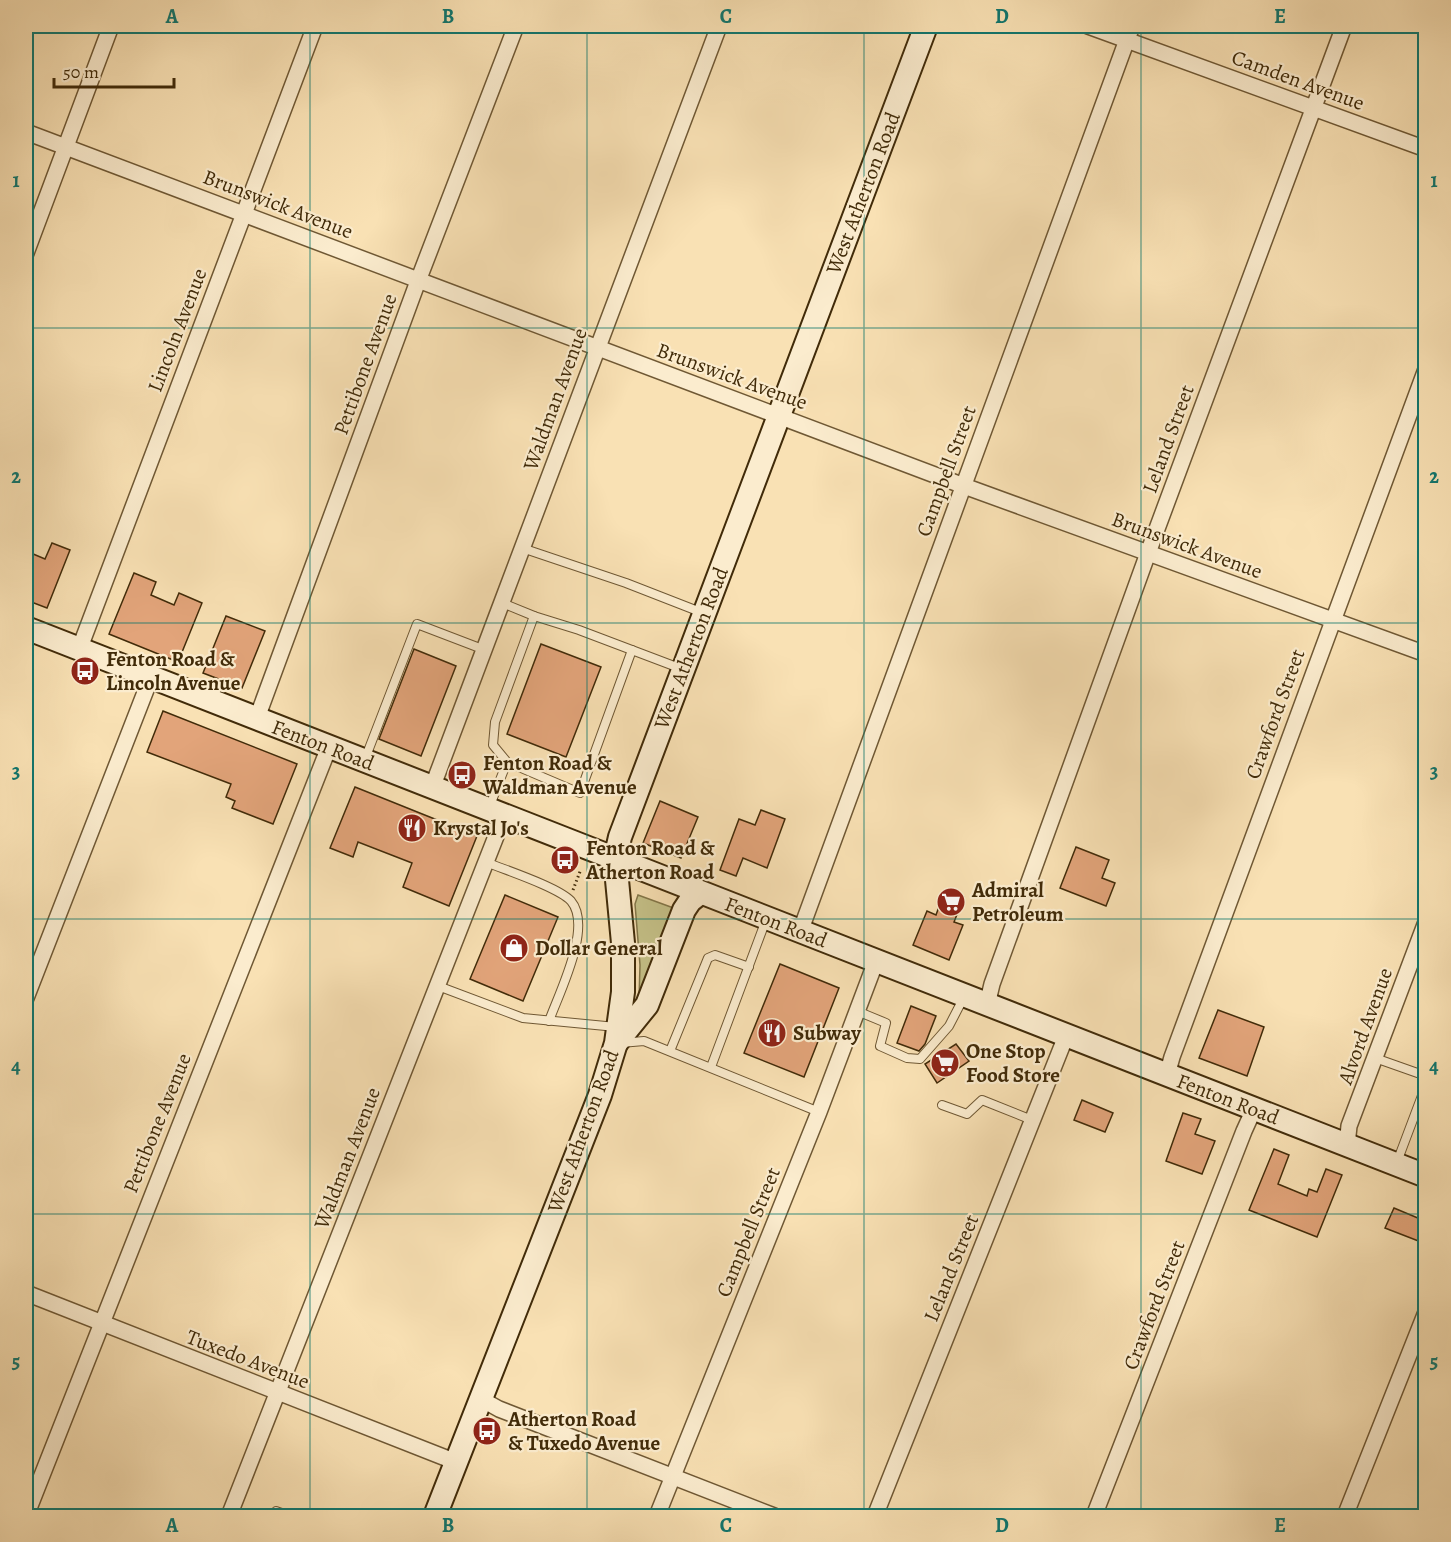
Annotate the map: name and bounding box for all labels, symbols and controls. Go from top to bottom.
text: A [165,3,179,30]
text: B [442,3,454,30]
text: C [720,3,732,30]
text: D [995,3,1009,30]
text: E [1274,3,1286,30]
street label: Camden Avenue [1228,43,1368,117]
scale bar [54,51,174,89]
text: 50 m [63,60,99,84]
street label: West Atherton Road [819,107,907,279]
street label: Brunswick Avenue [199,163,357,245]
text: 1 [12,167,20,194]
text: 1 [1430,167,1438,194]
street label: Lincoln Avenue [141,264,213,396]
street label: Pettibone Avenue [326,289,404,439]
street label: Waldman Avenue [516,324,594,475]
street label: Brunswick Avenue [653,336,811,416]
street label: Leland Street [1135,381,1201,497]
street label: Campbell Street [909,401,983,540]
text: 2 [11,463,21,490]
text: 2 [1429,463,1439,490]
street label: Brunswick Avenue [1108,505,1266,585]
street label: West Atherton Road [647,562,735,734]
place label: Fenton Road & Lincoln Avenue [106,645,241,697]
street label: Crawford Street [1238,645,1312,783]
bus stop icon: Fenton Road & Lincoln Avenue [69,655,101,687]
street label: Fenton Road [268,713,379,778]
place label: Fenton Road & Waldman Avenue [482,749,637,801]
text: 3 [12,758,20,785]
text: 3 [1430,758,1438,785]
bus stop icon: Fenton Road & Waldman Avenue [446,759,478,791]
restaurant icon: Krystal Jo's [396,812,428,844]
place label: Krystal Jo's [433,814,529,842]
place label: Fenton Road & Atherton Road [585,834,716,886]
bus stop icon: Fenton Road & Atherton Road [549,844,581,876]
place label: Admiral Petroleum [971,876,1064,928]
supermarket icon: Admiral Petroleum [935,886,967,918]
street label: Fenton Road [721,890,832,955]
shop icon: Dollar General [498,932,530,964]
place label: Dollar General [535,934,663,962]
street label: Alvord Avenue [1331,964,1399,1089]
restaurant icon: Subway [756,1017,788,1049]
place label: Subway [793,1019,862,1047]
place label: One Stop Food Store [966,1037,1060,1089]
street label: West Atherton Road [540,1045,626,1217]
supermarket icon: One Stop Food Store [929,1047,961,1079]
street label: Pettibone Avenue [116,1049,198,1197]
text: 4 [11,1053,21,1080]
text: 4 [1429,1053,1439,1080]
street label: Fenton Road [1173,1067,1284,1132]
street label: Waldman Avenue [307,1083,387,1234]
street label: Campbell Street [709,1163,787,1301]
street label: Leland Street [917,1210,985,1326]
street label: Crawford Street [1116,1236,1192,1374]
street label: Tuxedo Avenue [182,1323,314,1395]
text: 5 [12,1348,20,1375]
text: 5 [1430,1348,1438,1375]
place label: Atherton Road & Tuxedo Avenue [507,1405,661,1457]
bus stop icon: Atherton Road & Tuxedo Avenue [471,1415,503,1447]
text: A [165,1512,179,1539]
text: B [442,1512,454,1539]
text: C [720,1512,732,1539]
text: D [995,1512,1009,1539]
text: E [1274,1512,1286,1539]

